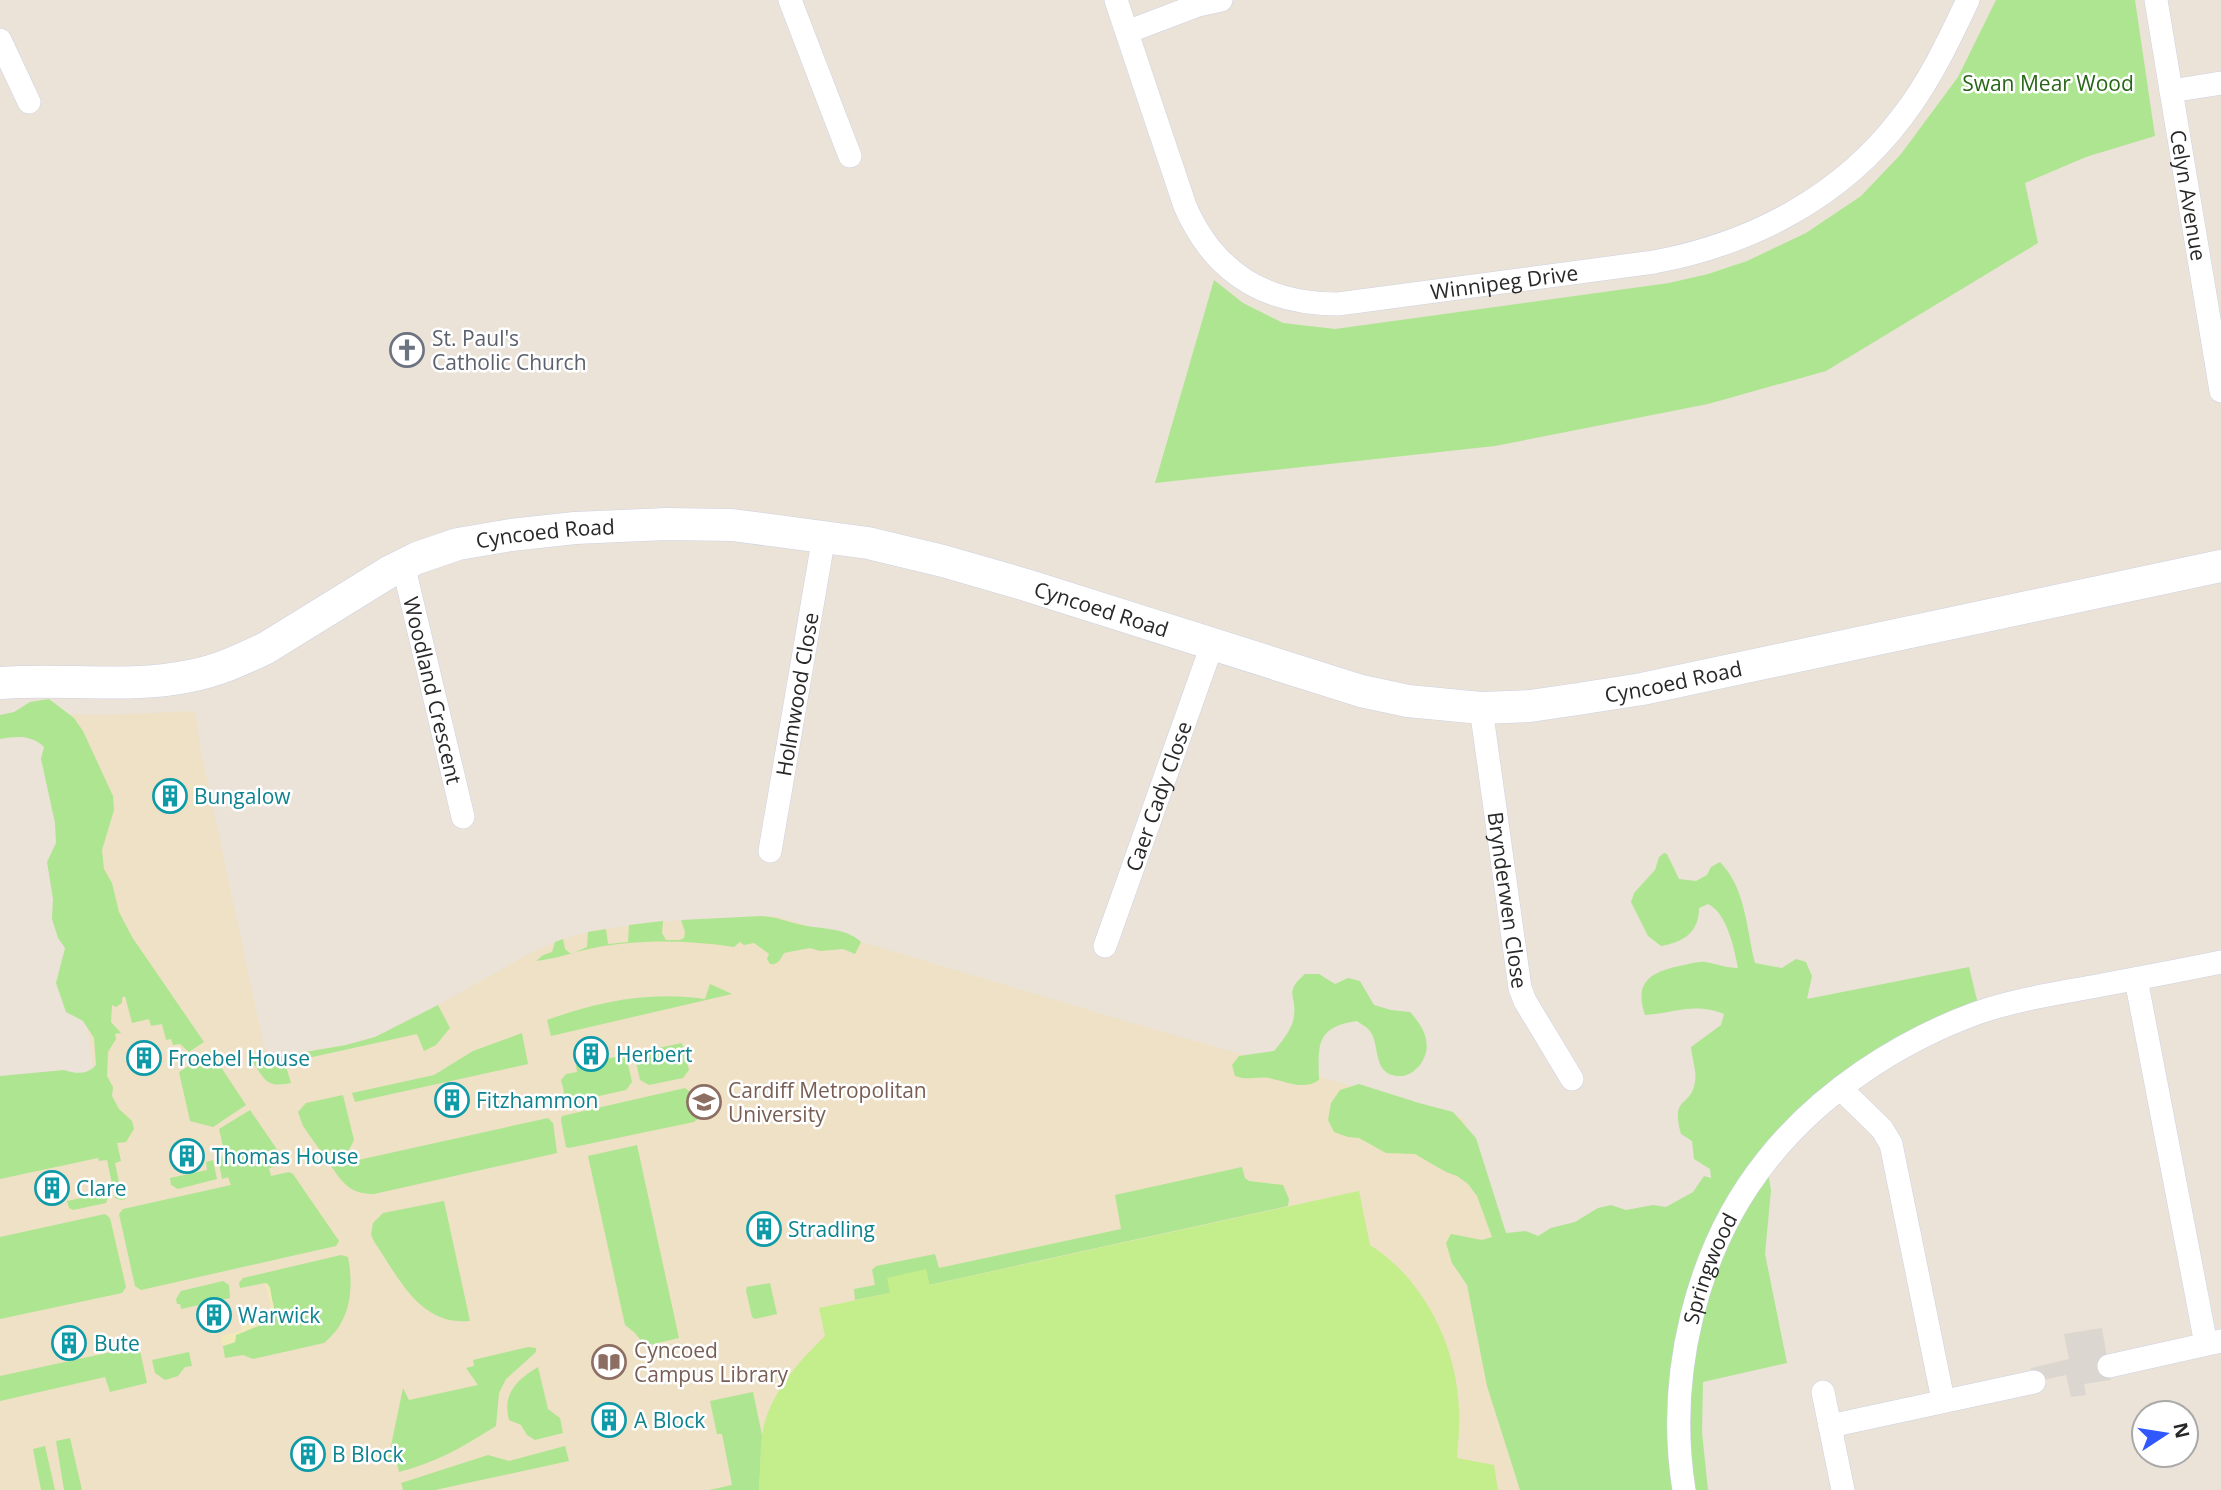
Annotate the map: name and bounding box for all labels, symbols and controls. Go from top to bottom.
park label: Swan Mear Wood [1962,69,2134,97]
street label: Celyn Avenue [2164,128,2213,263]
street label: Winnipeg Drive [1429,258,1580,306]
place label: St. Paul's Catholic Church [432,324,587,376]
church icon: St. Paul's Catholic Church [388,331,426,369]
street label: Cyncoed Road [474,512,615,555]
street label: Cyncoed Road [1031,574,1172,643]
street label: Woodland Crescent [397,594,469,787]
street label: Holmwood Close [769,610,825,778]
street label: Cyncoed Road [1603,654,1745,709]
street label: Caer Cady Close [1119,717,1198,875]
building icon: Bungalow [151,777,189,815]
place label: Bungalow [194,782,291,810]
street label: Brynderwen Close [1482,810,1534,990]
building icon: Herbert [572,1035,610,1073]
building icon: Froebel House [125,1039,163,1077]
place label: Herbert [616,1040,693,1068]
place label: Froebel House [168,1044,310,1072]
place label: Cardiff Metropolitan University [728,1076,927,1128]
building icon: Fitzhammon [433,1081,471,1119]
school or university icon: Cardiff Metropolitan University [685,1083,723,1121]
place label: Fitzhammon [476,1086,598,1114]
building icon: Thomas House [168,1137,206,1175]
place label: Thomas House [212,1142,358,1170]
building icon: Clare [33,1169,71,1207]
place label: Clare [76,1174,127,1202]
street label: Springwood [1676,1208,1743,1327]
building icon: Stradling [745,1210,783,1248]
place label: Stradling [788,1215,875,1243]
building icon: Warwick [195,1296,233,1334]
place label: Warwick [238,1301,320,1329]
building icon: Bute [50,1324,88,1362]
place label: Bute [94,1329,140,1357]
place label: Cyncoed Campus Library [634,1336,788,1388]
library icon: Cyncoed Campus Library [590,1343,628,1381]
north arrow [2130,1399,2200,1469]
building icon: A Block [590,1401,628,1439]
place label: A Block [634,1406,705,1434]
text: N [2167,1420,2196,1441]
building icon: B Block [289,1435,327,1473]
place label: B Block [332,1440,404,1468]

